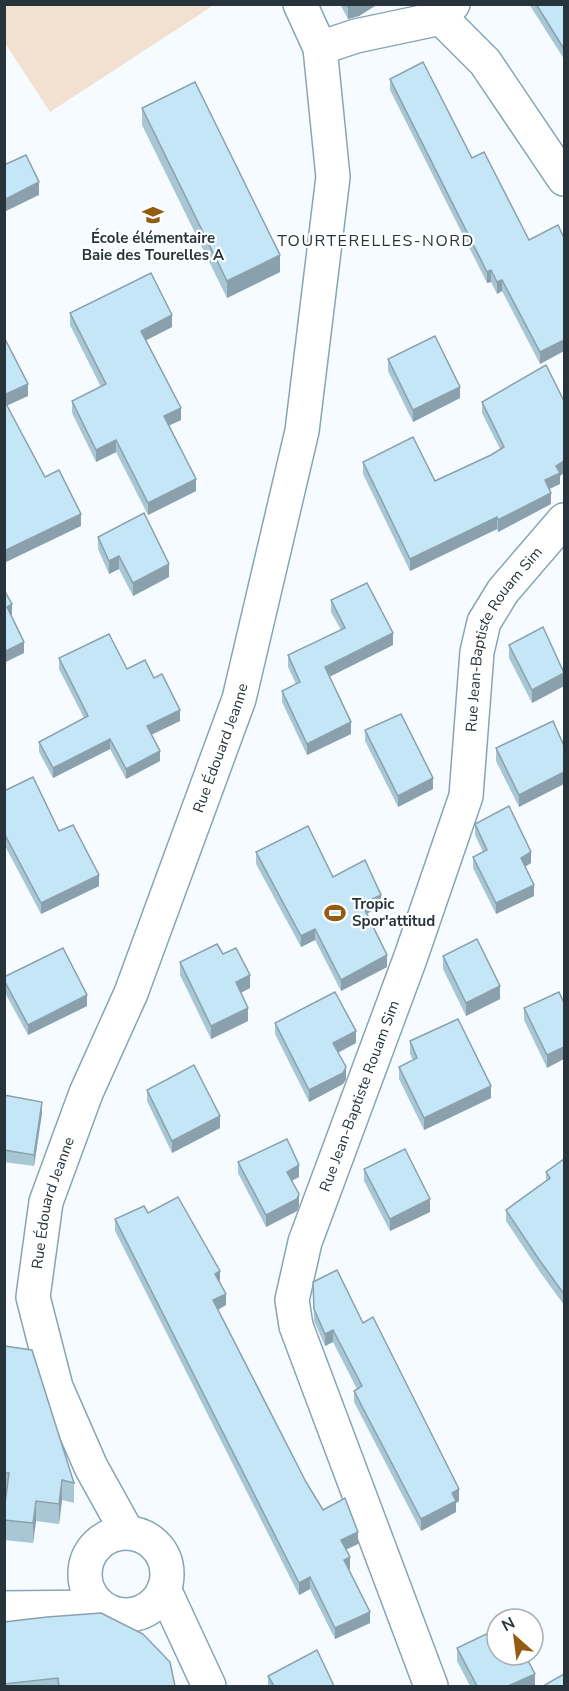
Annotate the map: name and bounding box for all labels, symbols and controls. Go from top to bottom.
school or university icon: École élémentaire Baie des Tourelles A [141,203,165,227]
place label: École élémentaire Baie des Tourelles A [82,228,225,265]
district label: TOURTERELLES-NORD [277,230,475,252]
street label: Rue Jean-Baptiste Rouam Sim [461,543,547,733]
street label: Rue Édouard Jeanne [188,681,252,816]
place label: Tropic Spor'attitud [352,894,435,931]
sports icon: Tropic Spor'attitud [323,901,347,925]
street label: Rue Jean-Baptiste Rouam Sim [315,998,404,1194]
street label: Rue Édouard Jeanne [27,1134,79,1270]
north arrow [485,1607,545,1667]
text: N [498,1612,519,1637]

